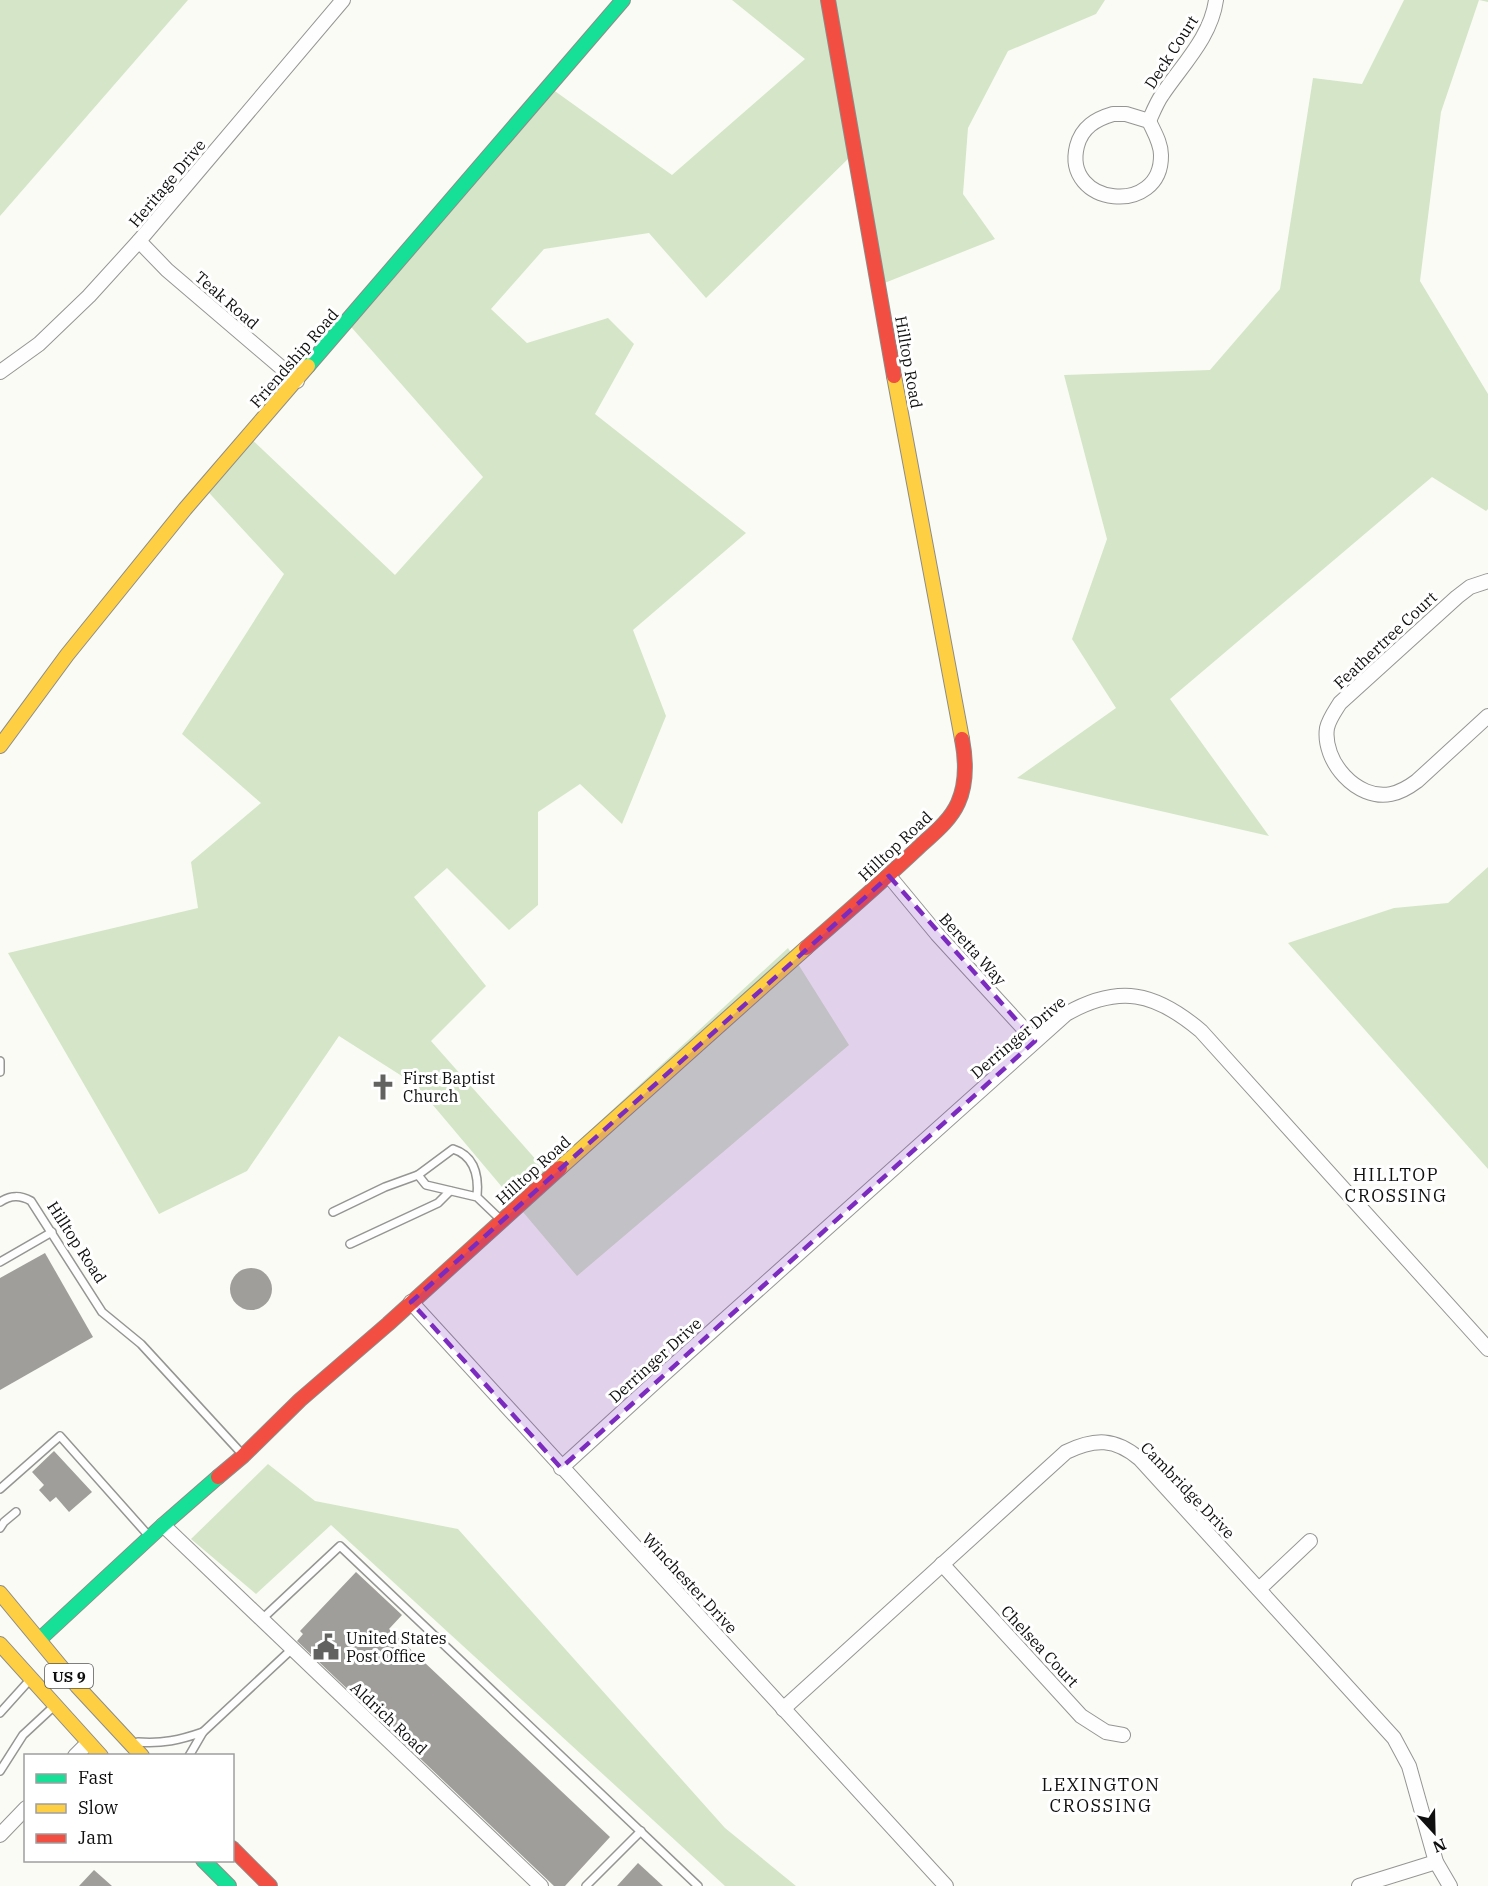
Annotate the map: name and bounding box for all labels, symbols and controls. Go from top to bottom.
street label: Deck Court [1140,11,1202,92]
street label: Heritage Drive [124,135,210,231]
street label: Teak Road [191,267,263,333]
street label: Friendship Road [246,304,343,412]
street label: Hilltop Road [891,314,927,410]
street label: Feathertree Court [1329,587,1441,693]
street label: Hilltop Road [854,807,936,885]
street label: Beretta Way [935,909,1011,990]
street label: Derringer Drive [966,992,1070,1082]
place label: First Baptist Church [403,1068,495,1106]
church icon: First Baptist Church [368,1072,398,1102]
street label: Hilltop Road [492,1131,575,1209]
district label: HILLTOP CROSSING [1345,1163,1447,1207]
street label: Hilltop Road [43,1197,111,1287]
street label: Derringer Drive [605,1313,705,1407]
street label: Cambridge Drive [1137,1437,1239,1543]
street label: Winchester Drive [638,1528,742,1638]
street label: Chelsea Court [997,1601,1083,1691]
place label: United States Post Office [346,1628,447,1666]
public building icon: United States Post Office [311,1632,341,1662]
road number: US 9 [45,1664,93,1688]
street label: Aldrich Road [346,1677,432,1759]
legend [24,1754,234,1862]
text: Fast [78,1766,113,1789]
district label: LEXINGTON CROSSING [1041,1773,1161,1817]
text: Slow [78,1796,118,1819]
north arrow [1404,1802,1464,1862]
text: Jam [78,1826,113,1849]
text: N [1430,1834,1449,1858]

